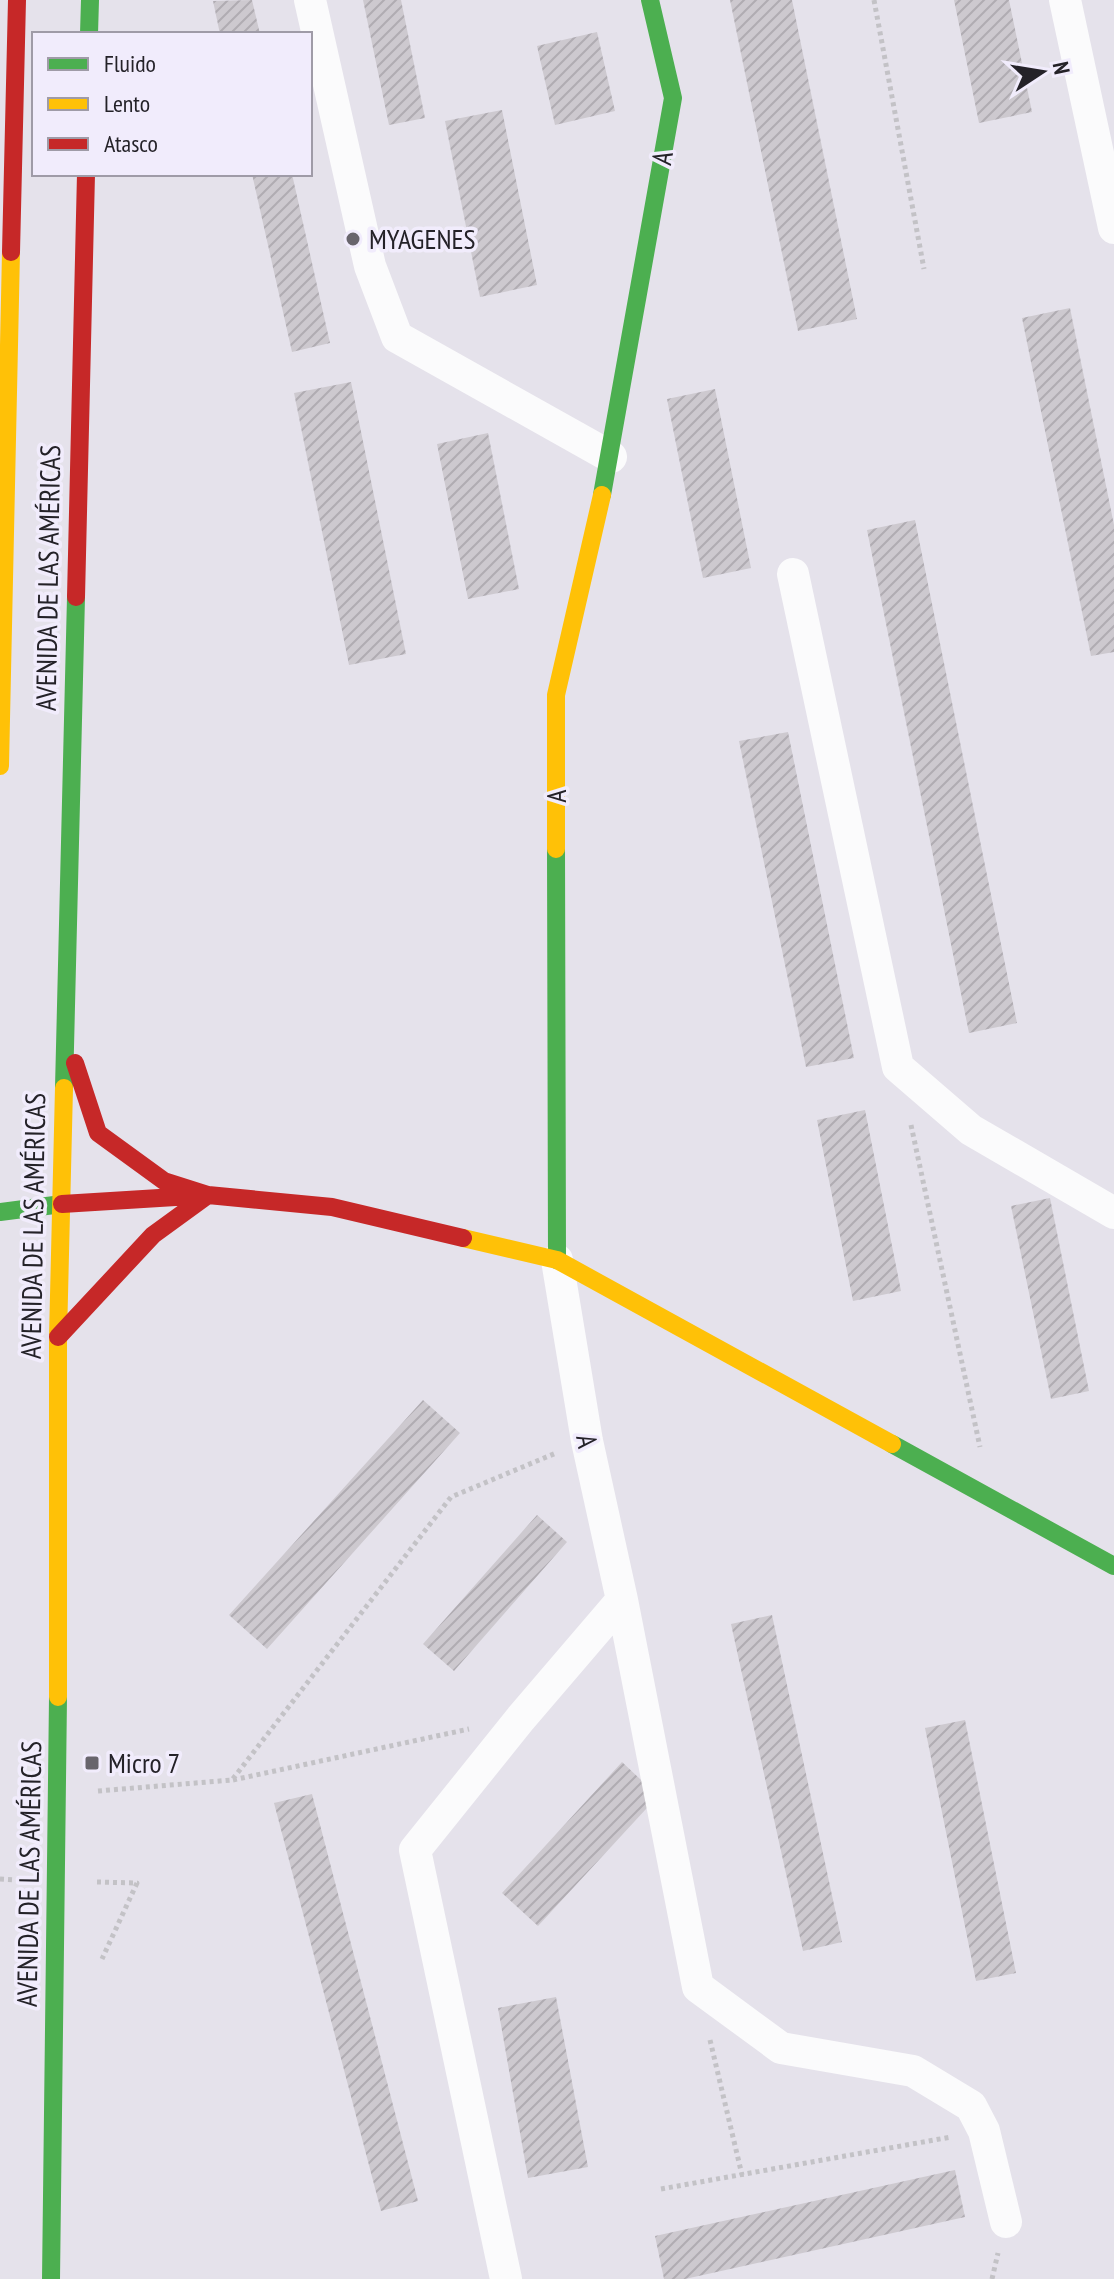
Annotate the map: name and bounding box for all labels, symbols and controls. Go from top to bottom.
legend [32,32,312,176]
north arrow [1002,32,1082,112]
text: Fluido [104,48,156,79]
text: N [1047,59,1076,77]
text: Lento [104,88,150,119]
text: Atasco [104,128,158,159]
street label: A [642,147,681,168]
place label: MYAGENES [369,220,475,257]
marker: MYAGENES [344,230,362,248]
street label: AVENIDA DE LAS AMÉRICAS [27,445,68,711]
street label: A [537,789,574,803]
street label: AVENIDA DE LAS AMÉRICAS [12,1093,53,1359]
street label: A [568,1431,607,1452]
street label: AVENIDA DE LAS AMÉRICAS [8,1741,49,2007]
place label: Micro 7 [108,1744,180,1781]
marker: Micro 7 [83,1754,101,1772]

